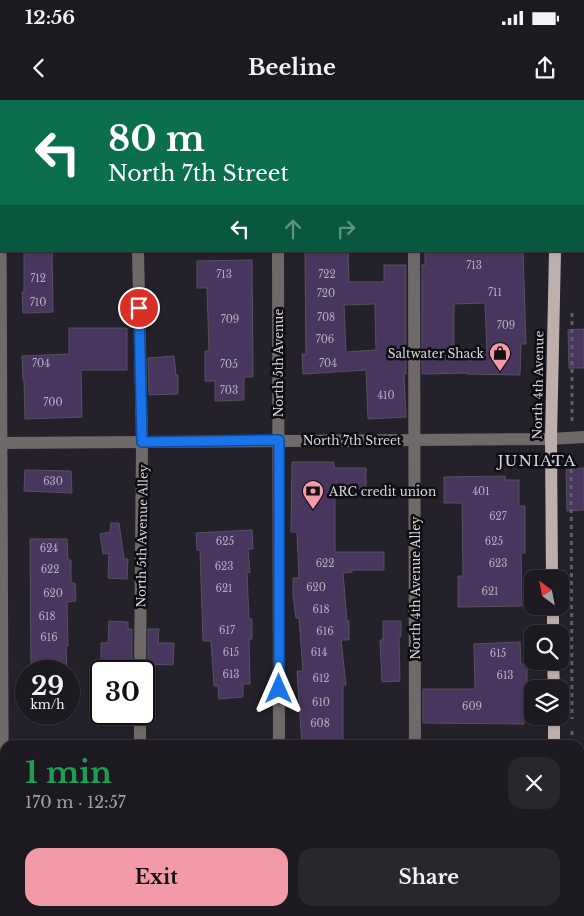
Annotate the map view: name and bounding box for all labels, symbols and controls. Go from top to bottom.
text: 12:56 [25,6,75,29]
icon: back [25,54,53,82]
text: Beeline [248,54,336,81]
icon: share [531,54,559,82]
text: 80 m [108,117,205,160]
icon: left [25,120,90,185]
text: North 7th Street [108,160,289,187]
icon: left [226,215,254,243]
icon: ahead [279,215,307,243]
icon: right [332,215,360,243]
house number: 713 [466,259,482,272]
house number: 713 [216,268,232,281]
house number: 722 [318,268,336,281]
house number: 712 [30,272,46,285]
house number: 711 [488,286,502,299]
pin [118,287,160,329]
house number: 720 [317,287,335,300]
icon: arrive [125,294,153,322]
house number: 710 [30,296,46,309]
street label: North 5th Avenue [271,309,286,417]
house number: 708 [317,311,335,324]
house number: 709 [221,313,239,326]
house number: 709 [497,319,515,332]
street label: North 4th Avenue [530,330,546,439]
house number: 706 [316,333,334,346]
shop icon: Saltwater Shack [488,341,512,372]
place label: Saltwater Shack [388,346,485,361]
house number: 704 [32,357,50,370]
house number: 704 [319,357,337,370]
house number: 705 [220,358,238,371]
house number: 703 [220,384,238,397]
house number: 410 [377,389,395,402]
house number: 700 [43,396,63,409]
street label: North 7th Street [303,433,402,448]
district label: JUNIATA [496,451,576,470]
street label: North 5th Avenue Alley [133,464,151,608]
house number: 630 [43,475,63,488]
bank icon: ARC credit union [301,479,325,510]
place label: ARC credit union [328,484,436,499]
house number: 401 [472,485,490,498]
house number: 627 [489,510,508,523]
street label: North 4th Avenue Alley [408,516,423,660]
house number: 625 [216,535,234,548]
house number: 625 [485,535,503,548]
house number: 624 [40,542,58,555]
house number: 622 [316,557,334,570]
house number: 623 [489,557,507,570]
house number: 623 [215,560,233,573]
house number: 622 [41,563,59,576]
north arrow [524,570,569,615]
map controls [524,570,569,725]
house number: 620 [306,581,326,594]
house number: 621 [215,582,233,595]
house number: 621 [481,585,499,598]
house number: 620 [43,587,63,600]
house number: 618 [313,603,329,616]
house number: 618 [39,610,55,623]
house number: 617 [219,624,236,637]
house number: 616 [316,625,334,638]
button: search [524,625,569,670]
house number: 616 [40,631,58,644]
house number: 615 [223,646,240,659]
house number: 614 [311,646,328,659]
house number: 615 [490,647,507,660]
speed limit sign: 30 [90,660,155,725]
position arrow [252,662,304,714]
house number: 613 [222,668,240,681]
house number: 613 [496,669,514,682]
text: 29 [31,671,64,702]
house number: 612 [312,672,330,685]
button: layers [524,680,569,725]
house number: 610 [312,696,330,709]
text: km/h [30,697,65,712]
house number: 609 [462,700,482,713]
house number: 608 [310,717,330,730]
text: 1 min [25,754,112,791]
button: close [508,757,560,809]
text: 170 m · 12:57 [25,792,126,812]
button: Exit [25,848,288,906]
button: Share [298,848,560,906]

